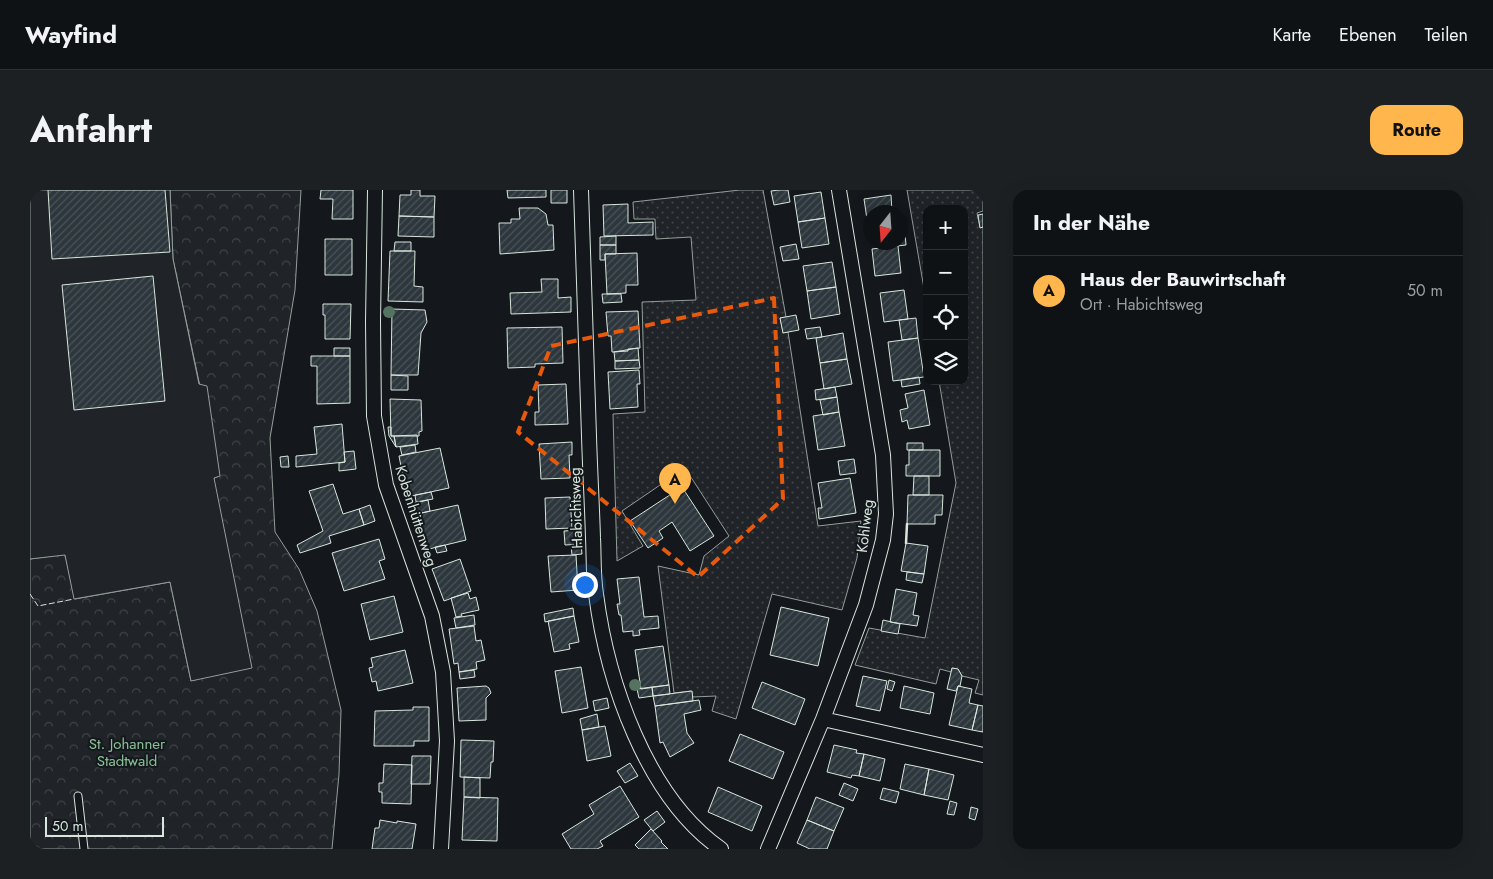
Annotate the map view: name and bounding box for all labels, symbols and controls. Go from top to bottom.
text: Wayfind [25,17,117,52]
text: Karte [1272,22,1311,48]
text: Ebenen [1339,22,1397,48]
text: Teilen [1425,22,1468,48]
text: Anfahrt [30,105,152,155]
button: Route [1370,105,1463,155]
north arrow [863,205,908,250]
map controls [923,205,968,385]
button: + [923,205,968,250]
text: In der Nähe [1033,208,1150,238]
button: − [923,250,968,295]
text: Haus der Bauwirtschaft [1080,266,1286,293]
text: A [1043,279,1055,302]
text: 50 m [1407,279,1443,302]
text: Ort · Habichtsweg [1080,293,1203,316]
button: locate [923,295,968,340]
button: layers [923,340,968,385]
street label: Kobenhüttenweg [389,463,443,569]
pin: A [659,463,691,504]
street label: Habichtsweg [564,467,588,549]
street label: Kohlweg [851,498,879,554]
your location [572,572,598,598]
park label: St. Johanner Stadtwald [89,733,166,772]
scale bar [45,814,164,837]
text: 50 m [52,816,83,836]

